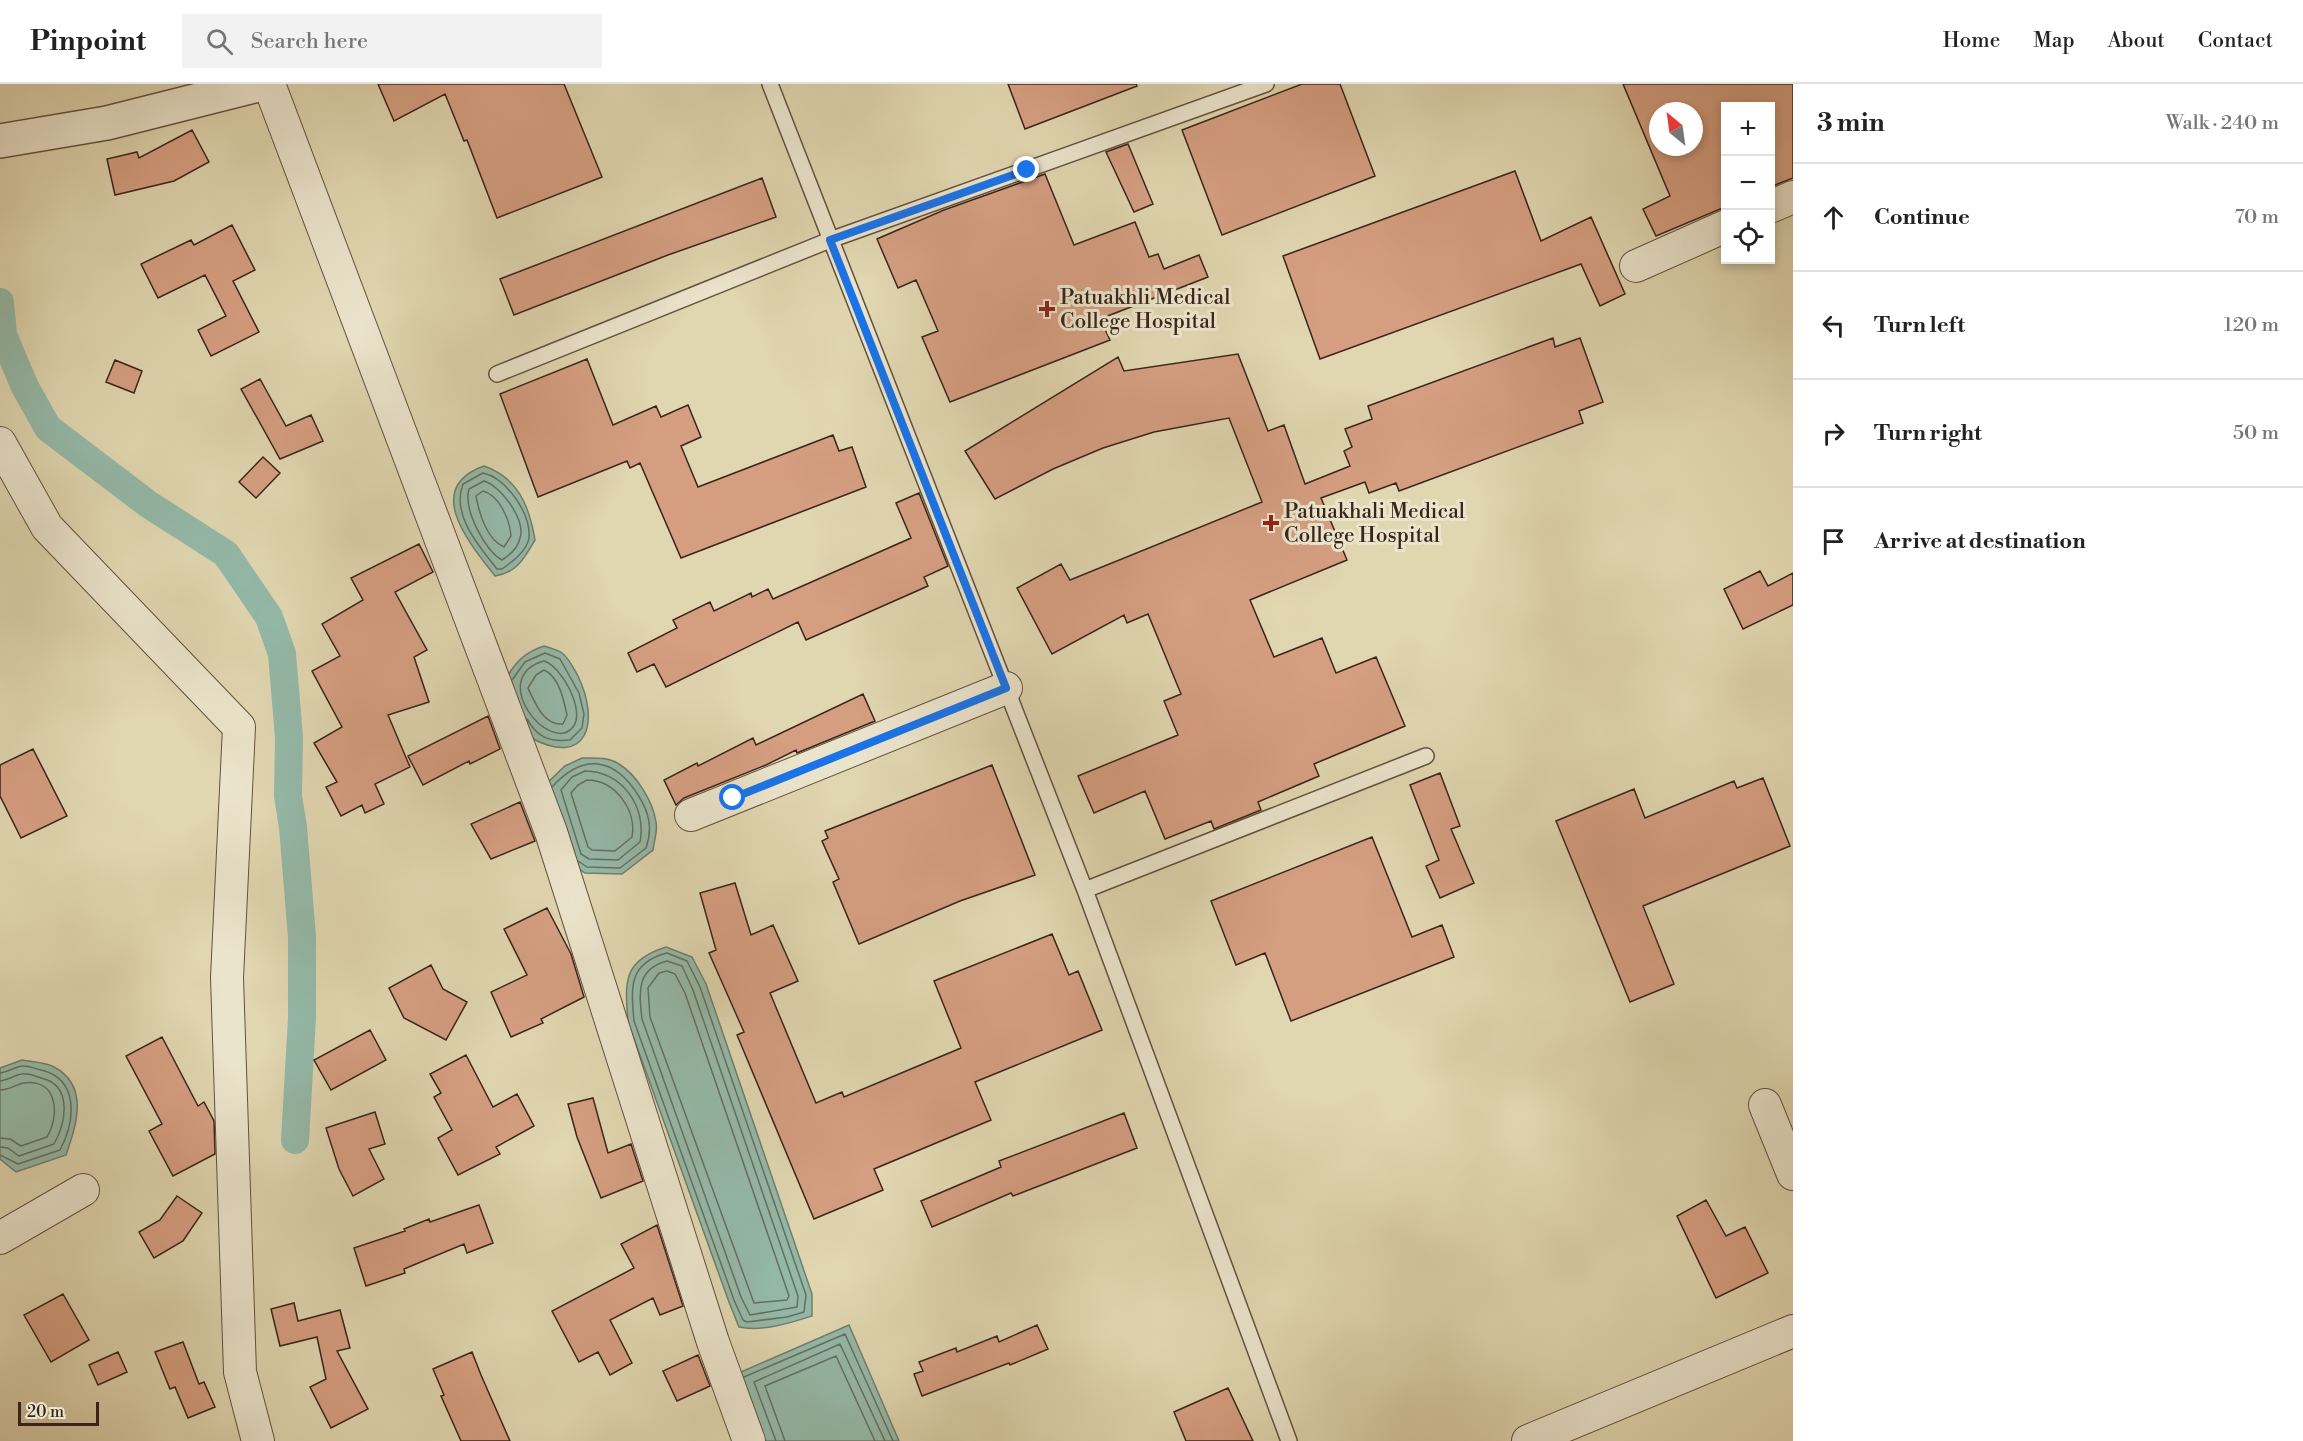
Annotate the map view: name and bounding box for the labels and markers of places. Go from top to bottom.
place label: Patuakhli Medical College Hospital [1060,285,1230,335]
marker: Patuakhli Medical College Hospital [1038,300,1056,318]
place label: Patuakhali Medical College Hospital [1284,499,1465,549]
marker: Patuakhali Medical College Hospital [1262,514,1280,532]

